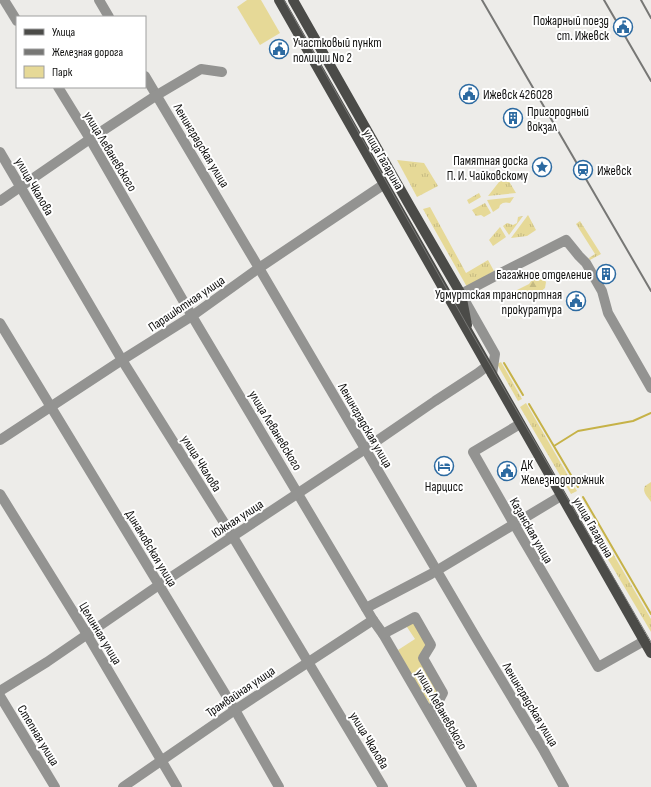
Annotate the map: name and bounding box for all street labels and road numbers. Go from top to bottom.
street label: Ленинградская улица [169,100,233,190]
street label: улица Леваневского [80,109,140,194]
street label: улица Гагарина [359,126,407,193]
street label: улица Чкалова [11,155,57,218]
street label: Парашютная улица [145,272,228,335]
street label: Ленинградская улица [334,379,396,471]
street label: улица Леваневского [245,388,305,473]
street label: улица Чкалова [177,432,225,495]
street label: улица Гагарина [569,494,617,561]
street label: Казанская улица [506,495,556,566]
street label: Южная улица [209,496,266,542]
street label: Динамовская улица [122,507,180,590]
street label: Целинная улица [75,599,125,668]
street label: Ленинградская улица [498,659,562,749]
street label: Трамвайная улица [203,663,278,721]
street label: улица Леваневского [412,666,471,753]
street label: Степная улица [14,702,63,769]
street label: улица Чкалова [346,709,392,772]

